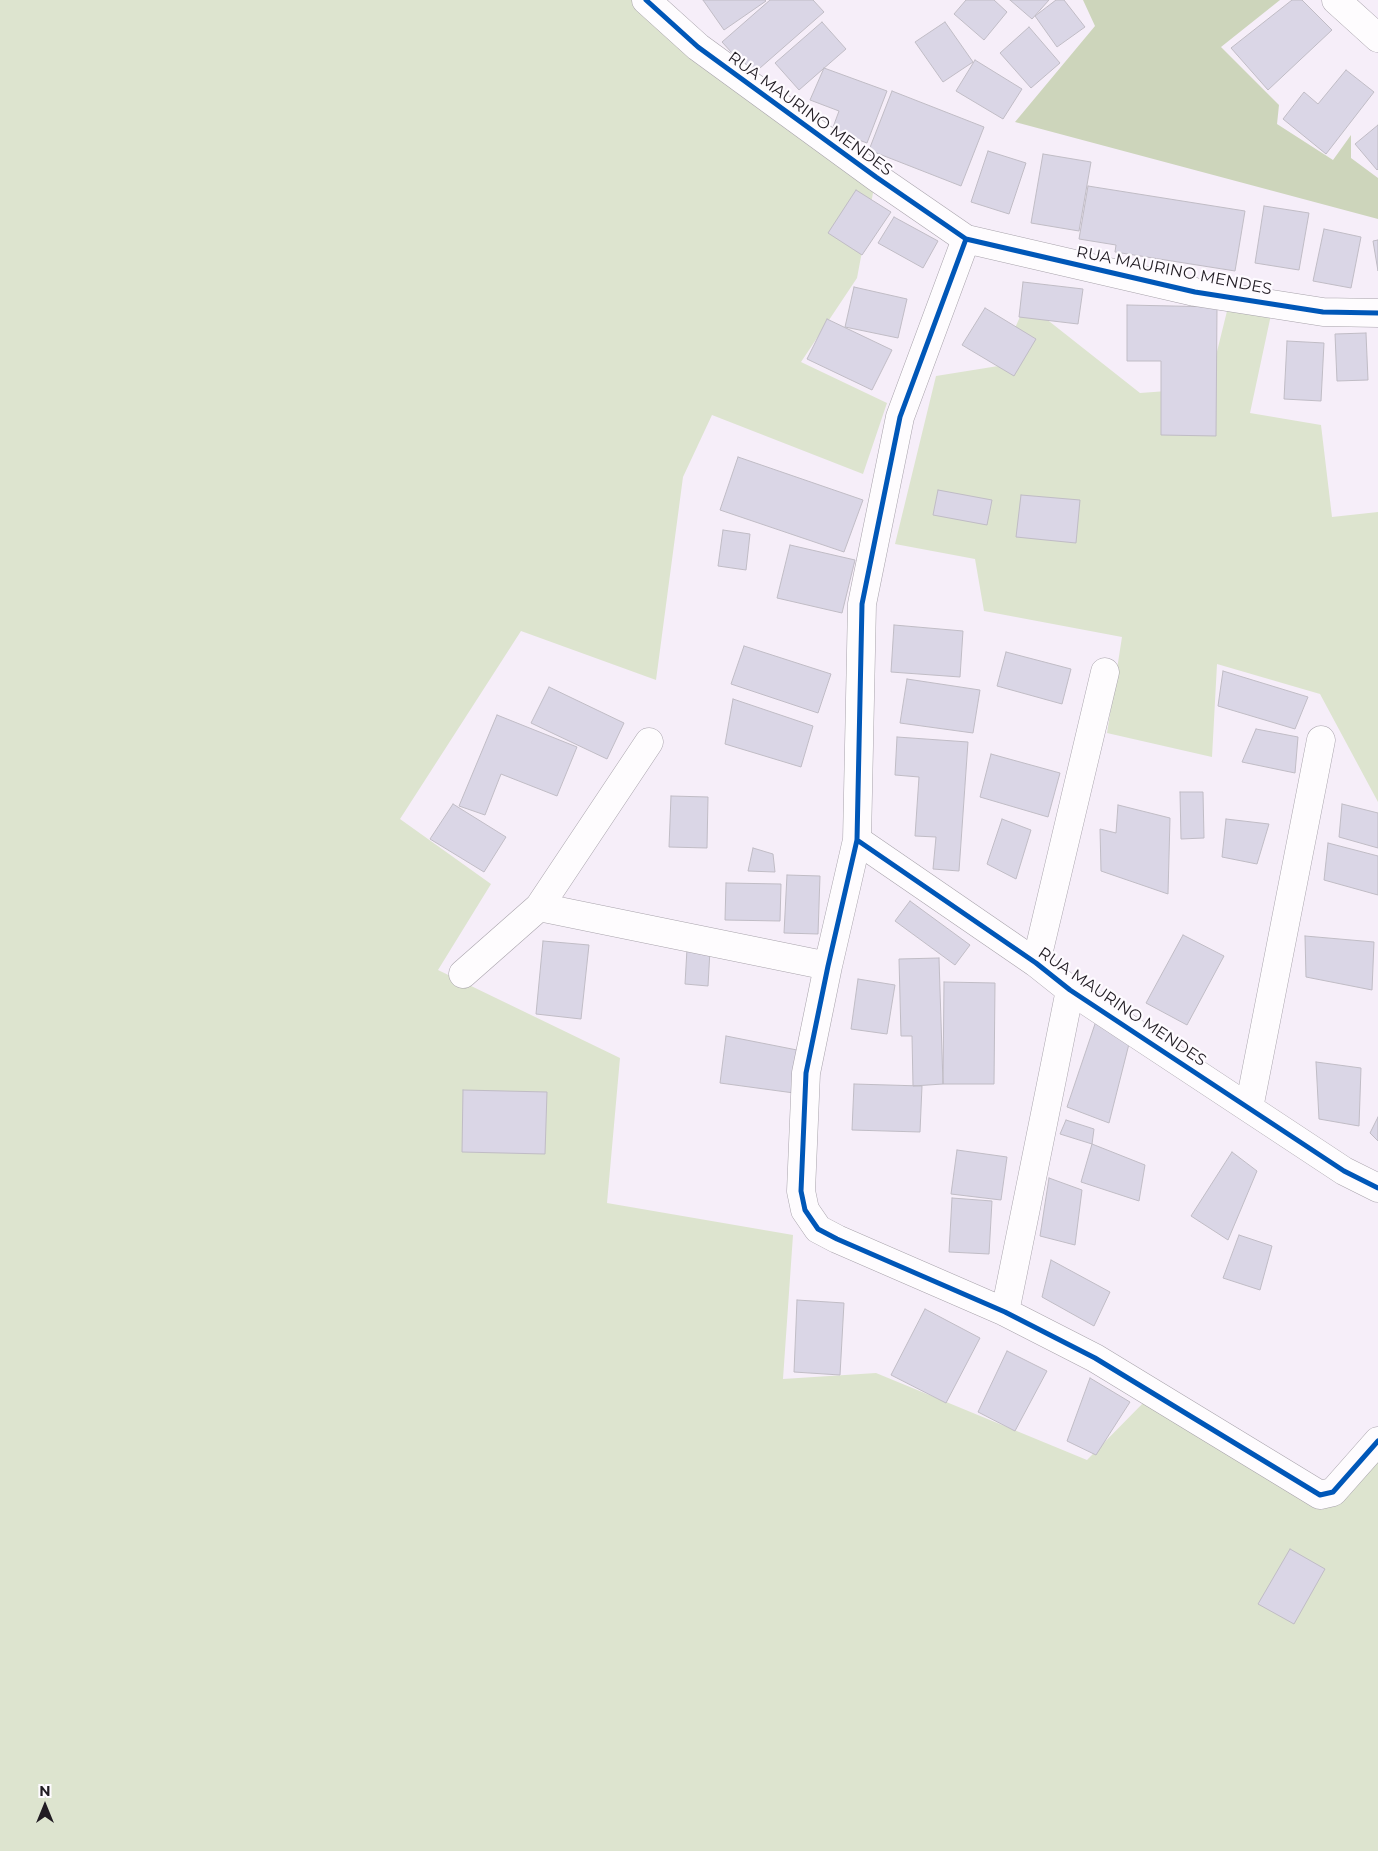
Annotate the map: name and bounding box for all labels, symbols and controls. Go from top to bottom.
street label: RUA MAURINO MENDES [724,48,896,180]
street label: RUA MAURINO MENDES [1075,243,1273,299]
street label: RUA MAURINO MENDES [1034,944,1210,1070]
north arrow [20,1781,70,1831]
text: N [39,1782,51,1800]

